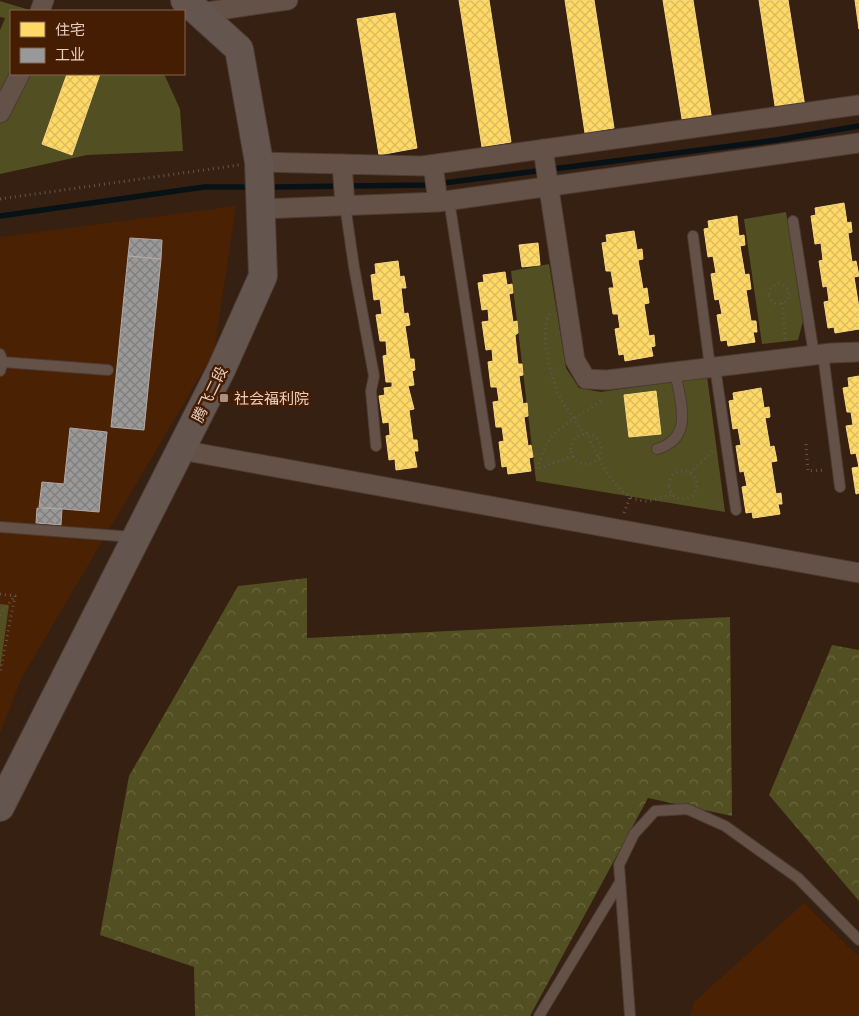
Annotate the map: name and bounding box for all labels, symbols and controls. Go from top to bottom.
legend [10,10,185,75]
text: 住宅 [55,20,85,38]
text: 工业 [55,45,85,63]
street label: 腾飞二段 [188,363,230,425]
place label: 社会福利院 [234,389,309,407]
marker: 社会福利院 [218,392,230,404]

